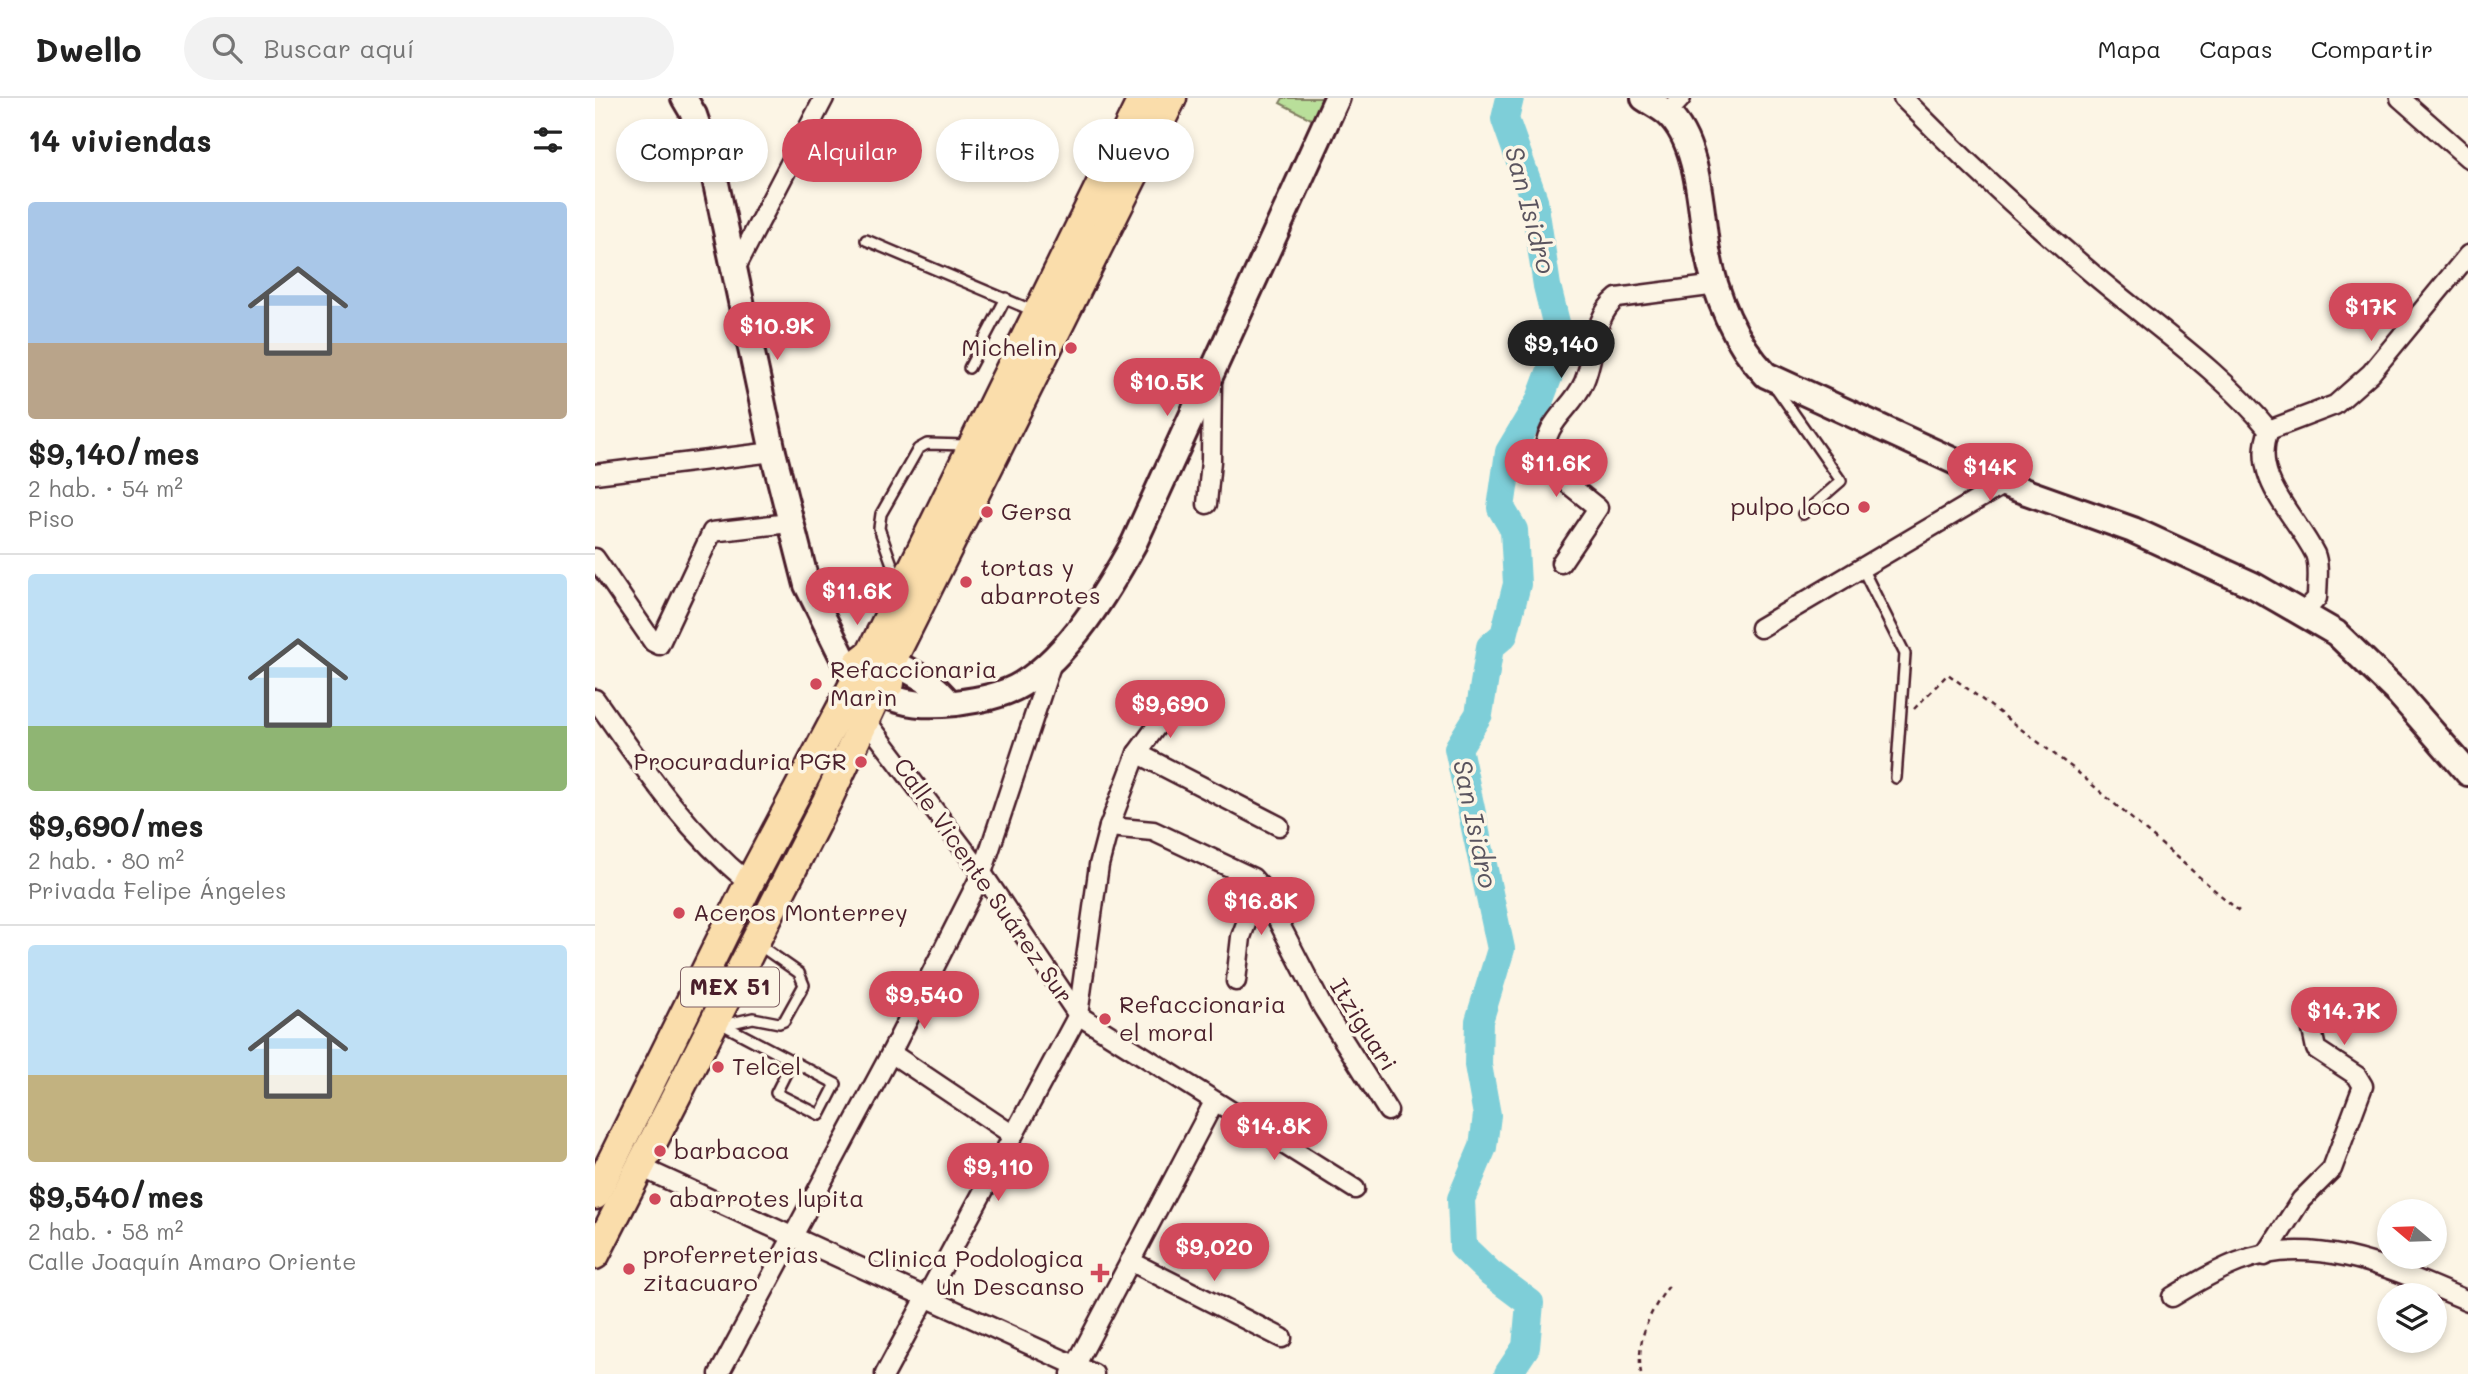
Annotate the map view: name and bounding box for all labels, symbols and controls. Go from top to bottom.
search box [184,17,674,80]
text: Dwello [35,27,142,70]
icon: search [208,29,246,67]
text: Buscar aquí [264,31,415,65]
text: Mapa [2097,33,2161,64]
text: Capas [2199,33,2273,64]
text: Compartir [2311,33,2433,64]
chip: Comprar [616,119,768,182]
chip: Alquilar [782,119,922,182]
chip: Filtros [936,119,1059,182]
chip: Nuevo [1073,119,1194,182]
text: 14 viviendas [28,120,212,160]
icon: filters [529,121,567,159]
water label: San Isidro [1498,142,1564,277]
icon: home [235,248,361,374]
pin: $17K [2330,284,2412,343]
text: $17K [2345,291,2397,321]
pin: $10.9K [720,302,834,362]
text: $10.9K [739,310,815,340]
pin: $9,140 [1504,320,1618,380]
text: $9,140 [1524,328,1598,358]
place label: Michelin [961,331,1057,362]
marker: Michelin [1063,340,1079,356]
pin: $10.5K [1110,358,1224,418]
text: $10.5K [1130,366,1204,396]
text: $9,140/mes [28,433,200,473]
pin: $11.6K [1499,440,1613,499]
pin: $14K [1949,444,2031,503]
text: $11.6K [1521,447,1591,477]
text: $14K [1963,451,2017,481]
text: 2 hab. · 54 m² [28,473,183,503]
place label: pulpo loco [1731,490,1850,521]
place label: Gersa [1001,495,1072,526]
marker: pulpo loco [1856,499,1872,515]
text: Piso [28,503,74,533]
marker: Gersa [979,504,995,520]
place label: tortas y abarrotes [980,551,1101,610]
pin: $11.6K [800,568,914,627]
marker: tortas y abarrotes [958,574,974,590]
text: $11.6K [822,575,892,605]
icon: home [235,620,361,746]
place label: Refaccionaria Marìn [830,653,997,712]
marker: Refaccionaria Marìn [808,676,824,692]
pin: $9,690 [1113,680,1227,740]
text: $9,690 [1131,688,1209,718]
place label: Procuraduria PGR [634,745,847,776]
street label: Calle Vicente Suárez Sur [887,751,1081,1009]
marker: Procuraduria PGR [853,754,869,770]
water label: San Isidro [1446,756,1506,891]
text: $9,690/mes [28,805,204,845]
text: 2 hab. · 80 m² [28,845,184,875]
text: Privada Felipe Ángeles [28,875,287,905]
pin: $16.8K [1204,878,1318,937]
text: $16.8K [1224,885,1298,915]
place label: Aceros Monterrey [693,896,908,927]
marker: Aceros Monterrey [671,905,687,921]
road number: MEX 51 [681,968,779,1006]
pin: $9,540 [867,972,981,1031]
street label: Itziguari [1324,972,1405,1076]
text: $9,540 [885,979,963,1009]
place label: Refaccionaria el moral [1119,988,1286,1047]
pin: $14.7K [2287,988,2401,1047]
icon: home [235,991,361,1117]
text: $14.7K [2307,995,2381,1025]
marker: Refaccionaria el moral [1097,1011,1113,1027]
place label: Telcel [732,1050,801,1081]
marker: Telcel [710,1059,726,1075]
pin: $14.8K [1217,1102,1331,1162]
text: $14.8K [1236,1110,1312,1140]
place label: barbacoa [674,1134,790,1165]
marker: barbacoa [652,1143,668,1159]
pin: $9,110 [941,1144,1055,1203]
text: $9,110 [963,1151,1033,1181]
text: $9,540/mes [28,1176,204,1216]
place label: abarrotes lupita [669,1182,864,1213]
marker: abarrotes lupita [647,1191,663,1207]
north arrow [2377,1199,2447,1269]
map controls [2377,1199,2447,1353]
text: 2 hab. · 58 m² [28,1216,183,1246]
pin: $9,020 [1157,1224,1271,1283]
text: $9,020 [1175,1231,1253,1261]
place label: proferreterias zitacuaro [643,1238,819,1297]
place label: Clinica Podologica Un Descanso [867,1242,1084,1301]
text: Calle Joaquín Amaro Oriente [28,1246,356,1276]
marker: proferreterias zitacuaro [621,1261,637,1277]
marker: Clinica Podologica Un Descanso [1090,1263,1110,1283]
button: layers [2377,1283,2447,1353]

